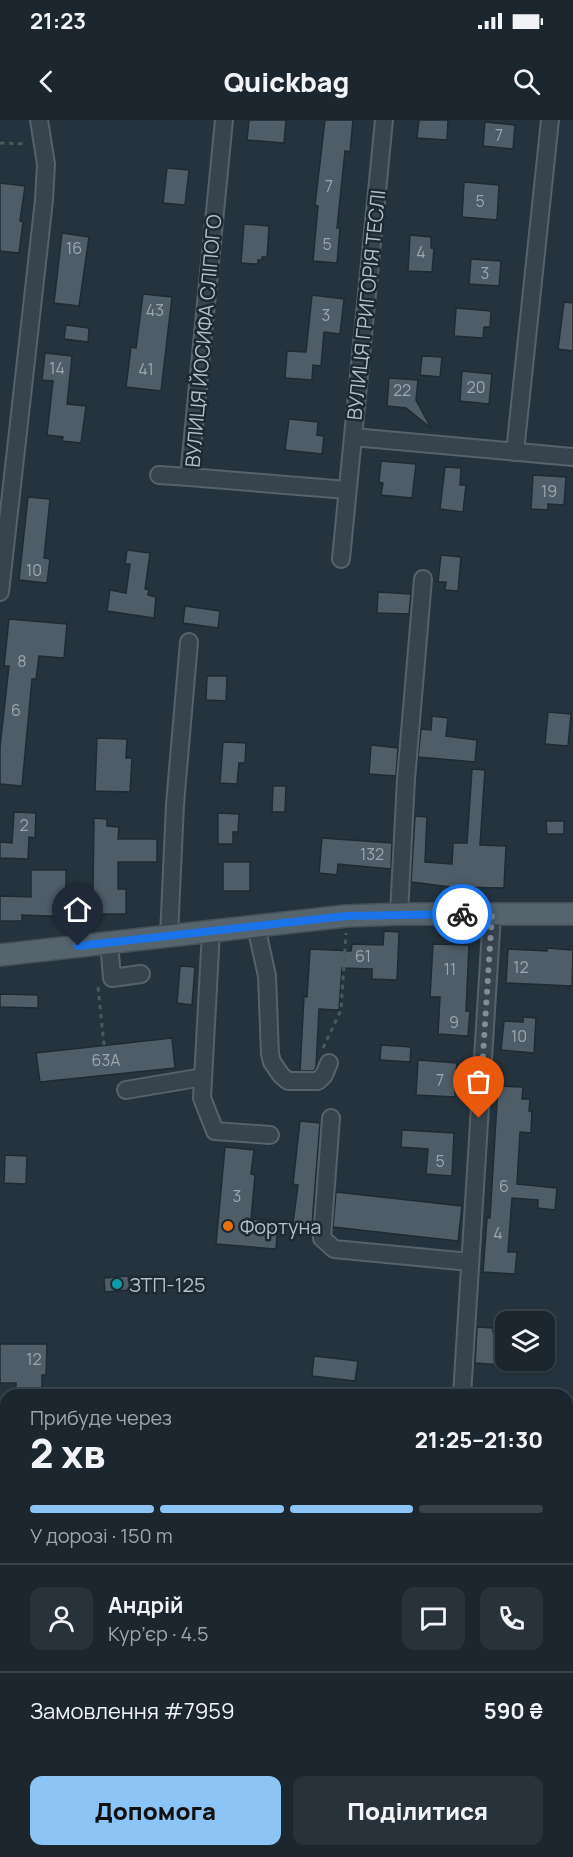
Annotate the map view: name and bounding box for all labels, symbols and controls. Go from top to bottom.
text: 21:23 [30,6,86,36]
text: Quickbag [224,63,349,100]
icon: back [30,65,63,98]
icon: search [510,65,543,98]
house number: 7 [495,124,503,146]
house number: 7 [325,175,333,197]
street label: ВУЛИЦЯ ГРИГОРІЯ ТЕСЛІ [340,188,392,422]
house number: 5 [475,190,485,212]
street label: ВУЛИЦЯ ЙОСИФА СЛІПОГО [178,213,228,469]
house number: 5 [322,233,332,255]
house number: 16 [66,237,82,259]
house number: 4 [416,241,426,263]
house number: 3 [481,262,489,284]
house number: 43 [146,299,164,321]
house number: 3 [322,304,330,326]
house number: 14 [49,357,65,379]
house number: 41 [138,358,154,380]
house number: 20 [467,376,485,398]
house number: 22 [393,379,411,401]
house number: 19 [541,480,557,502]
house number: 10 [26,559,42,581]
house number: 8 [17,650,27,672]
house number: 6 [11,699,21,721]
house number: 2 [19,814,29,836]
house number: 132 [360,843,384,865]
pin [52,884,103,946]
courier [432,884,492,944]
icon: home [61,893,94,926]
icon: bike [446,898,479,931]
house number: 61 [355,945,371,967]
house number: 12 [513,956,529,978]
house number: 11 [444,958,456,980]
house number: 9 [449,1011,459,1033]
house number: 10 [511,1025,527,1047]
house number: 63А [92,1049,120,1071]
pin [453,1056,504,1118]
icon: bag [462,1065,495,1098]
house number: 7 [436,1069,444,1091]
house number: 5 [435,1150,445,1172]
house number: 6 [499,1175,509,1197]
house number: 3 [233,1185,241,1207]
place label: Фортуна [240,1213,321,1240]
marker: Фортуна [221,1219,235,1233]
house number: 4 [493,1222,503,1244]
place label: ЗТП-125 [129,1271,205,1298]
marker: ЗТП-125 [110,1277,124,1291]
map controls [495,1311,555,1371]
button: layers [495,1311,555,1371]
house number: 12 [26,1348,42,1370]
text: Прибуде через [30,1404,172,1431]
text: 21:25–21:30 [415,1425,543,1455]
text: 2 хв [30,1426,105,1480]
text: У дорозі · 150 m [30,1522,173,1549]
button: person [30,1587,93,1650]
button: chat [402,1587,465,1650]
button: phone [480,1587,543,1650]
text: Андрій [108,1590,183,1620]
text: Кур’єр · 4.5 [108,1620,208,1647]
text: Замовлення #7959 [30,1696,235,1726]
text: 590 ₴ [484,1696,543,1726]
button: Допомога [30,1776,281,1845]
button: Поділитися [293,1776,543,1845]

